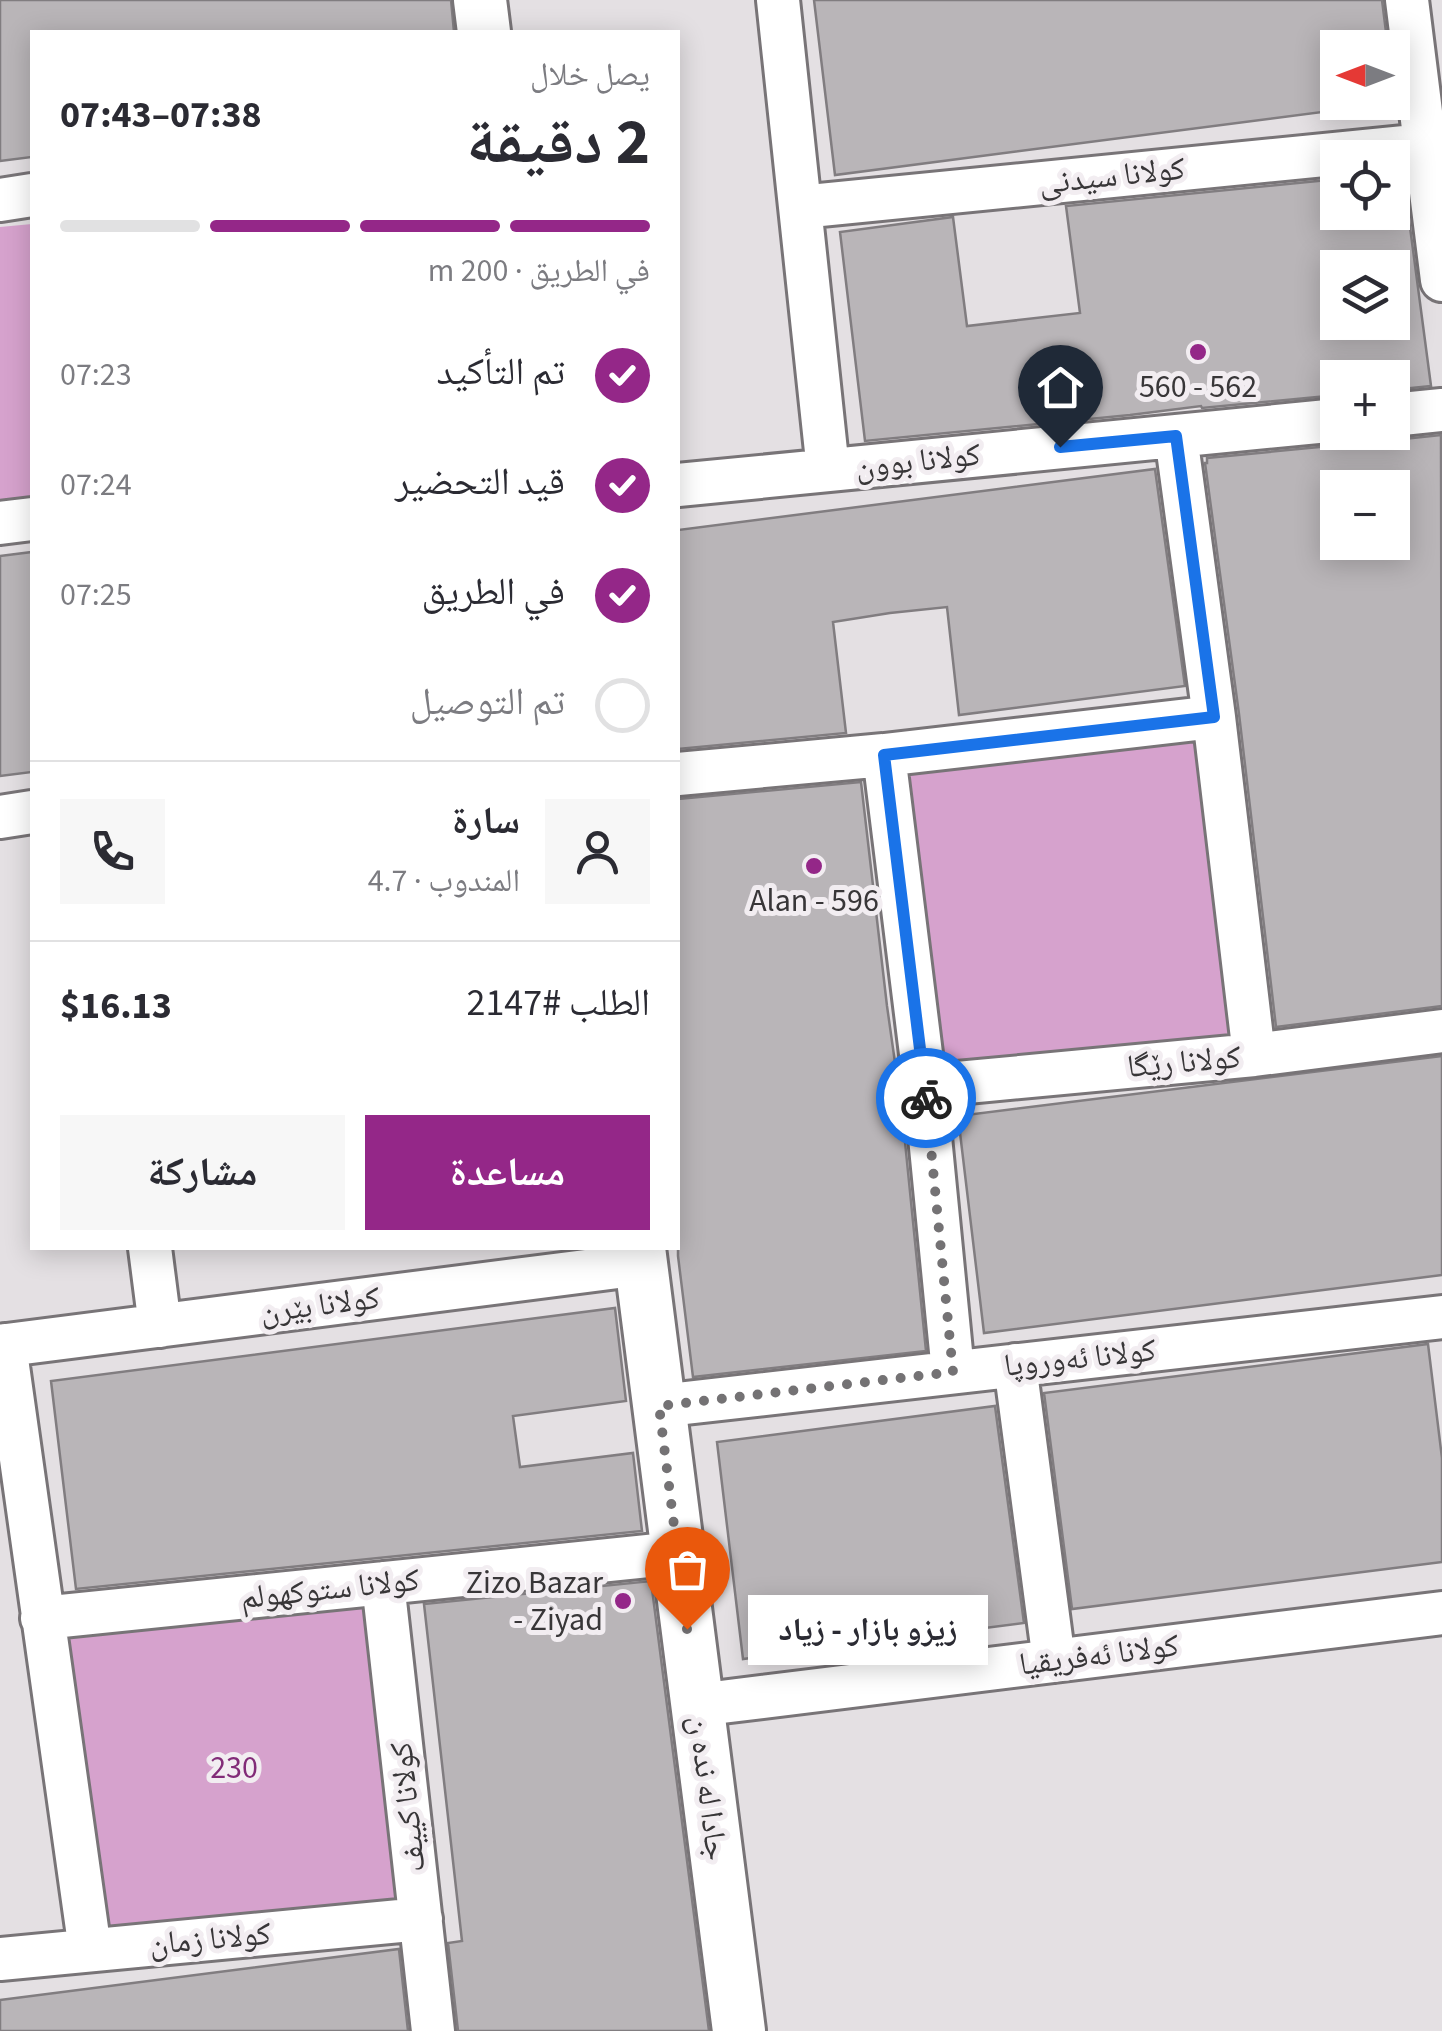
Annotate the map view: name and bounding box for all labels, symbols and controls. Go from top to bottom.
north arrow [1320,30,1410,120]
map controls [1320,30,1410,560]
text: يصل خلال [530,52,650,98]
text: 07:38–07:43 [60,88,262,142]
text: 2 دقيقة [466,96,650,189]
button: locate [1320,140,1410,230]
street label: كولانا سيدنى [1037,145,1187,207]
text: في الطريق · 200 m [428,248,650,294]
button: layers [1320,250,1410,340]
marker: 560 - 562 [1187,341,1209,363]
text: تم التأكيد [436,345,565,399]
pin [1018,345,1103,448]
icon: check [595,348,650,403]
text: 07:23 [60,352,132,398]
icon: home [1033,360,1088,415]
button: + [1320,360,1410,450]
place label: 560 - 562 [1139,364,1257,410]
street label: كولانا بوون [853,432,983,490]
text: قيد التحضير [395,455,565,509]
icon: check [595,458,650,513]
text: 07:24 [60,462,132,508]
button: − [1320,470,1410,560]
text: في الطريق [422,565,565,619]
icon: check [595,568,650,623]
text: 07:25 [60,572,132,618]
text: تم التوصيل [410,675,565,729]
text: سارة [452,794,520,848]
button: phone [60,799,165,904]
button: person [545,799,650,904]
marker: Alan - 596 [803,855,825,877]
text: المندوب · 4.7 [368,858,520,904]
place label: Alan - 596 [749,878,879,924]
text: الطلب #2147 [467,976,650,1030]
text: $16.13 [60,979,172,1033]
street label: كولانا رێگا [1125,1034,1243,1090]
courier [876,1048,976,1148]
icon: bike [899,1071,954,1126]
button: مشاركة [60,1115,345,1230]
button: مساعدة [365,1115,650,1230]
street label: كولانا بێرن [258,1275,382,1335]
street label: كولانا ئه‌وروپا [1002,1327,1158,1389]
pin [645,1527,730,1630]
icon: bag [660,1542,715,1597]
street label: كولانا ستوكهولم [238,1557,422,1621]
place label: Zizo Bazar - Ziyad [466,1560,604,1643]
marker: Zizo Bazar - Ziyad [612,1590,634,1612]
callout: زيزو بازار - زياد [747,1594,987,1664]
text: زيزو بازار - زياد [779,1607,957,1653]
street label: كولانا ئه‌فریقیا [1016,1622,1182,1688]
street label: جادا له نده ن [676,1713,740,1863]
street label: كولانا كييف [378,1740,438,1874]
park label: 230 [210,1745,258,1791]
street label: كولانا زمان [147,1911,273,1967]

